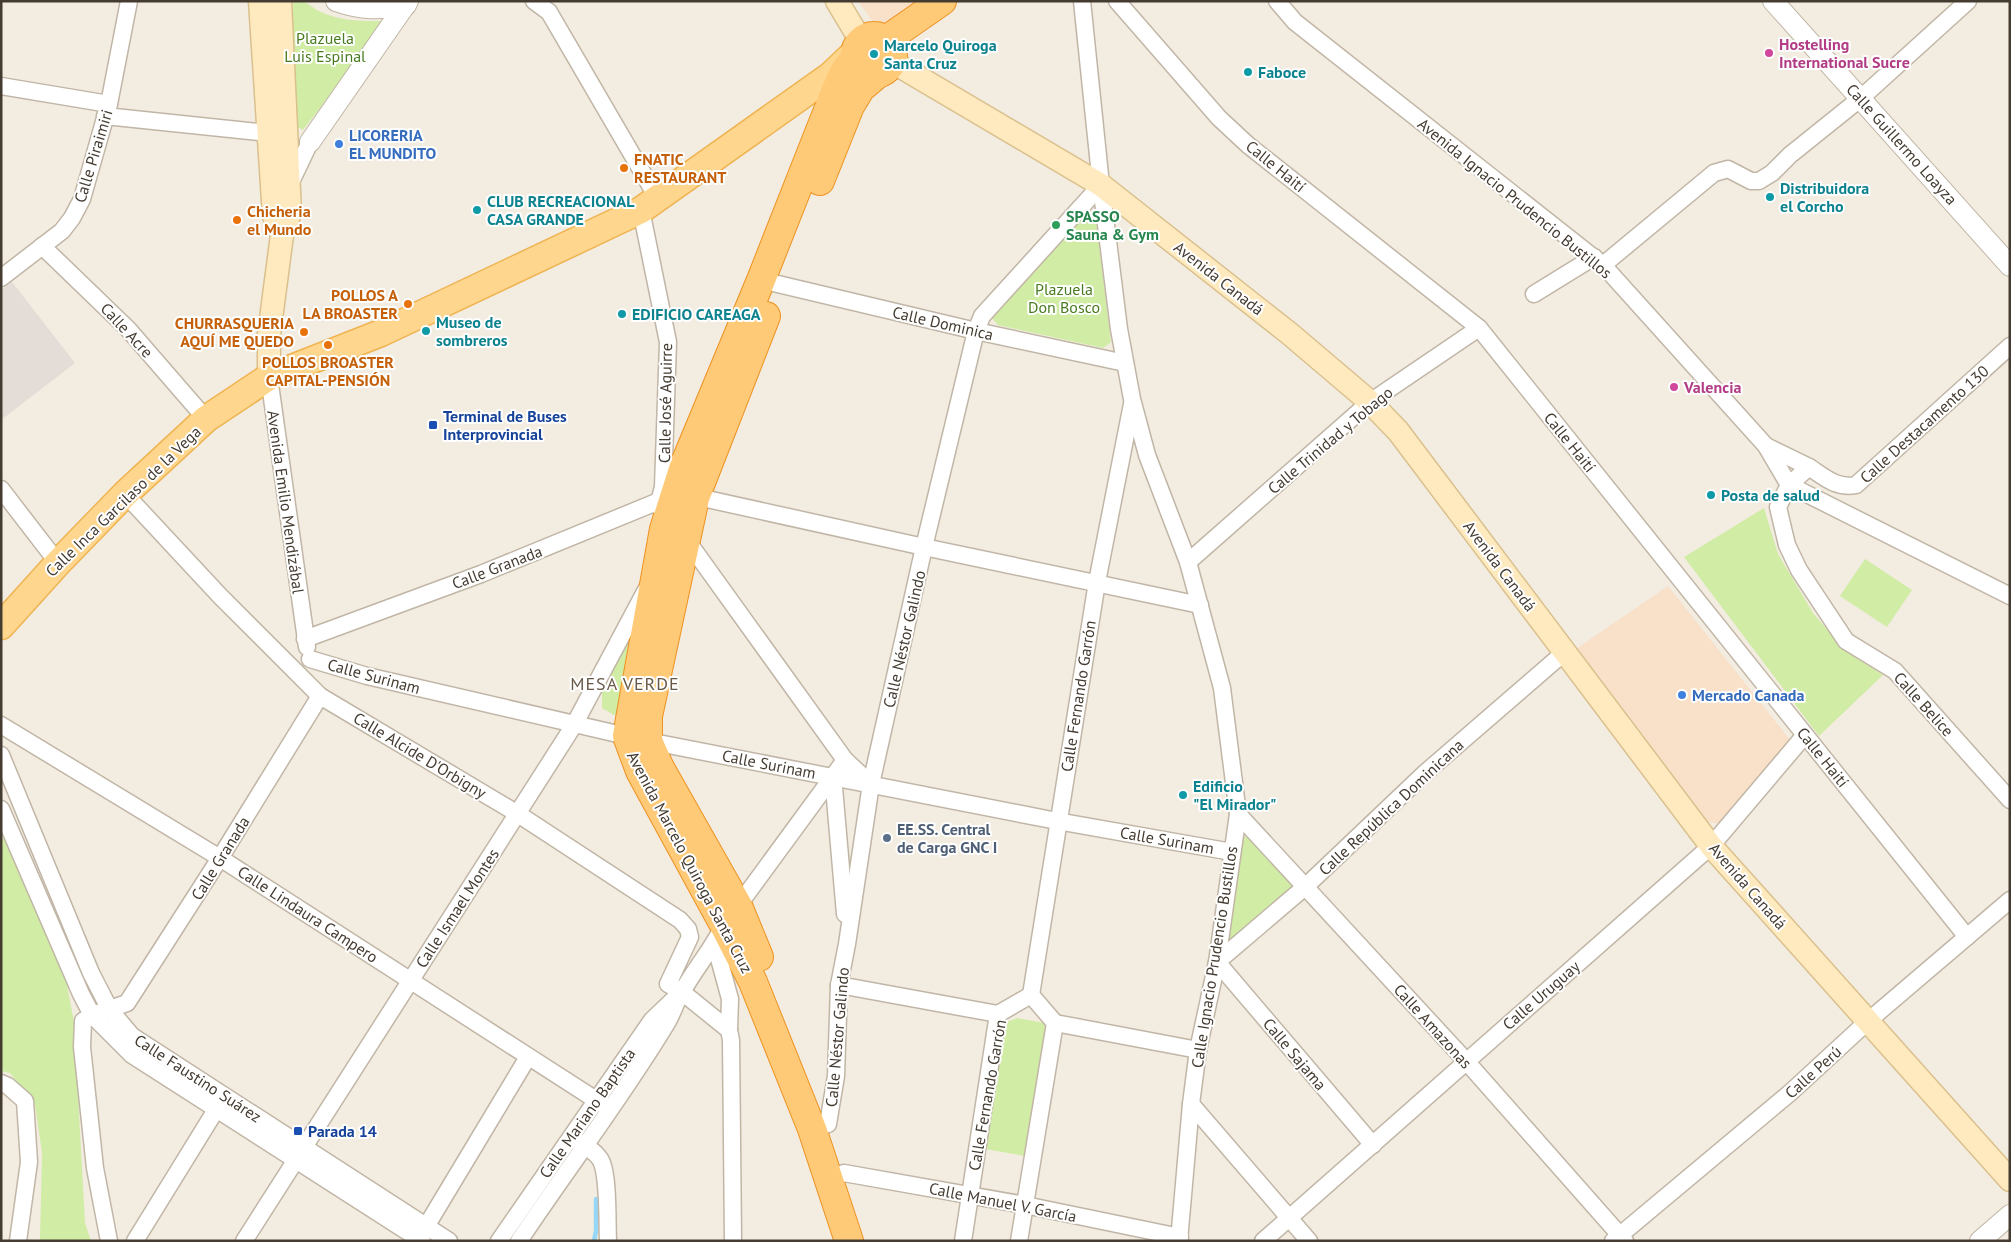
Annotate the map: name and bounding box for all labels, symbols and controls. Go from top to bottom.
park label: Plazuela Luis Espinal [284,28,366,66]
place label: Hostelling International Sucre [1779,34,1910,72]
place label: Marcelo Quiroga Santa Cruz [884,35,997,73]
marker: Hostelling International Sucre [1763,47,1775,59]
marker: Marcelo Quiroga Santa Cruz [868,48,880,60]
place label: Faboce [1258,62,1306,82]
marker: Faboce [1242,66,1254,78]
street label: Calle Guillermo Loayza [1842,79,1962,209]
street label: Calle Piraimiri [69,107,117,205]
street label: Avenida Ignacio Prudencio Bustillos [1414,113,1616,283]
place label: LICORERIA EL MUNDITO [349,125,437,163]
street label: Calle Haití [1242,136,1310,196]
marker: LICORERIA EL MUNDITO [333,138,345,150]
place label: FNATIC RESTAURANT [634,149,726,187]
marker: FNATIC RESTAURANT [618,162,630,174]
place label: Distribuidora el Corcho [1780,178,1869,216]
place label: CLUB RECREACIONAL CASA GRANDE [487,191,635,229]
marker: Distribuidora el Corcho [1764,191,1776,203]
place label: Chicheria el Mundo [247,201,312,239]
marker: CLUB RECREACIONAL CASA GRANDE [471,204,483,216]
place label: SPASSO Sauna & Gym [1066,206,1159,244]
marker: Chicheria el Mundo [231,214,243,226]
marker: SPASSO Sauna & Gym [1050,219,1062,231]
street label: Avenida Canadá [1170,237,1268,319]
park label: Plazuela Don Bosco [1028,279,1100,317]
place label: POLLOS A LA BROASTER [302,285,398,323]
street label: Calle Acre [97,298,157,362]
marker: POLLOS A LA BROASTER [402,298,414,310]
street label: Calle Dominica [891,302,995,344]
place label: EDIFICIO CAREAGA [632,304,761,324]
marker: EDIFICIO CAREAGA [616,308,628,320]
place label: Museo de sombreros [436,312,508,350]
place label: CHURRASQUERIA AQUÍ ME QUEDO [175,313,294,351]
marker: Museo de sombreros [420,325,432,337]
marker: CHURRASQUERIA AQUÍ ME QUEDO [298,326,310,338]
marker: POLLOS BROASTER CAPITAL-PENSIÓN [322,339,334,351]
street label: Calle José Aguirre [654,343,676,463]
place label: POLLOS BROASTER CAPITAL-PENSIÓN [262,352,394,390]
street label: Calle Destacamento 130 [1855,361,1993,487]
place label: Valencia [1683,377,1741,397]
marker: Valencia [1668,381,1680,393]
street label: Calle Trinidad y Tobago [1263,382,1397,498]
place label: Terminal de Buses Interprovincial [443,406,567,444]
street label: Calle Haití [1540,408,1600,476]
street label: Avenida Emilio Mendizábal [263,409,309,595]
marker: Terminal de Buses Interprovincial [427,419,439,431]
street label: Calle Inca Garcilaso de la Vega [41,421,205,581]
place label: Posta de salud [1721,485,1820,505]
marker: Posta de salud [1705,489,1717,501]
street label: Avenida Canadá [1459,517,1541,615]
street label: Calle Granada [449,541,545,593]
street label: Calle Néstor Galindo [878,568,930,710]
street label: Calle Fernando Garrón [1056,619,1100,773]
street label: Calle Surinam [325,654,423,698]
street label: Calle Belice [1890,668,1958,740]
district label: MESA VERDE [570,672,680,695]
place label: Mercado Canada [1692,685,1804,705]
marker: Mercado Canada [1676,689,1688,701]
street label: Calle Alcide D'Orbigny [350,707,490,803]
street label: Calle Haití [1793,723,1853,791]
street label: Calle República Dominicana [1314,735,1468,879]
street label: Calle Surinam [720,745,818,783]
street label: Avenida Marcelo Quiroga Santa Cruz [623,748,757,976]
place label: Edificio "El Mirador" [1193,776,1276,814]
marker: Edificio "El Mirador" [1177,789,1189,801]
street label: Calle Granada [186,812,254,904]
place label: EE.SS. Central de Carga GNC I [897,819,997,857]
street label: Calle Surinam [1118,822,1216,858]
marker: EE.SS. Central de Carga GNC I [881,832,893,844]
street label: Avenida Canadá [1705,839,1791,933]
street label: Calle Ismael Montes [411,844,503,971]
street label: Calle Ignacio Prudencio Bustillos [1187,844,1241,1069]
street label: Calle Lindaura Campero [234,861,382,967]
street label: Calle Uruguay [1498,956,1584,1034]
street label: Calle Néstor Galindo [821,966,853,1108]
street label: Calle Amazonas [1390,979,1476,1073]
street label: Calle Sajama [1259,1014,1331,1094]
street label: Calle Fernando Garrón [964,1018,1010,1172]
street label: Calle Faustino Suárez [131,1030,265,1126]
street label: Calle Perú [1781,1041,1845,1103]
street label: Calle Mariano Baptista [535,1044,639,1182]
place label: Parada 14 [308,1121,377,1141]
marker: Parada 14 [292,1125,304,1137]
street label: Calle Manuel V. García [928,1178,1078,1226]

